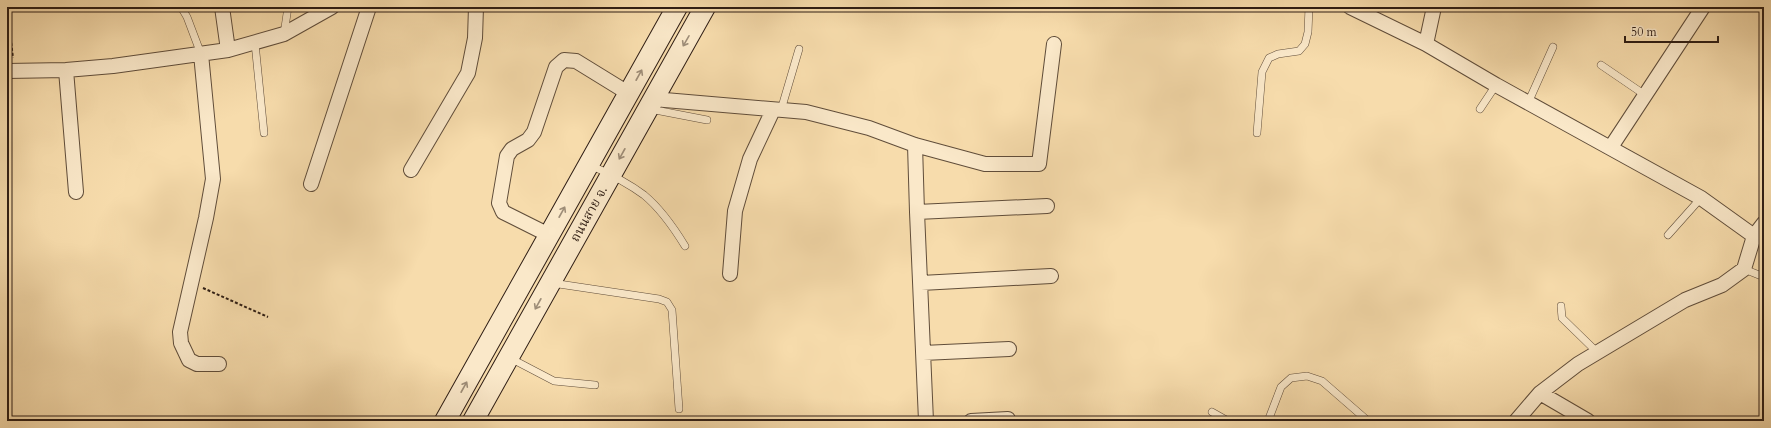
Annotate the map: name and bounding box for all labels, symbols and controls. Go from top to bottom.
scale bar [1625,18,1718,44]
text: 50 m [1631,24,1658,40]
one-way arrow [682,35,689,47]
one-way arrow [635,69,643,81]
one-way arrow [618,148,626,160]
street label: ถนนสาย จ. [566,183,612,245]
one-way arrow [558,207,566,219]
one-way arrow [534,298,542,310]
one-way arrow [461,381,468,393]

